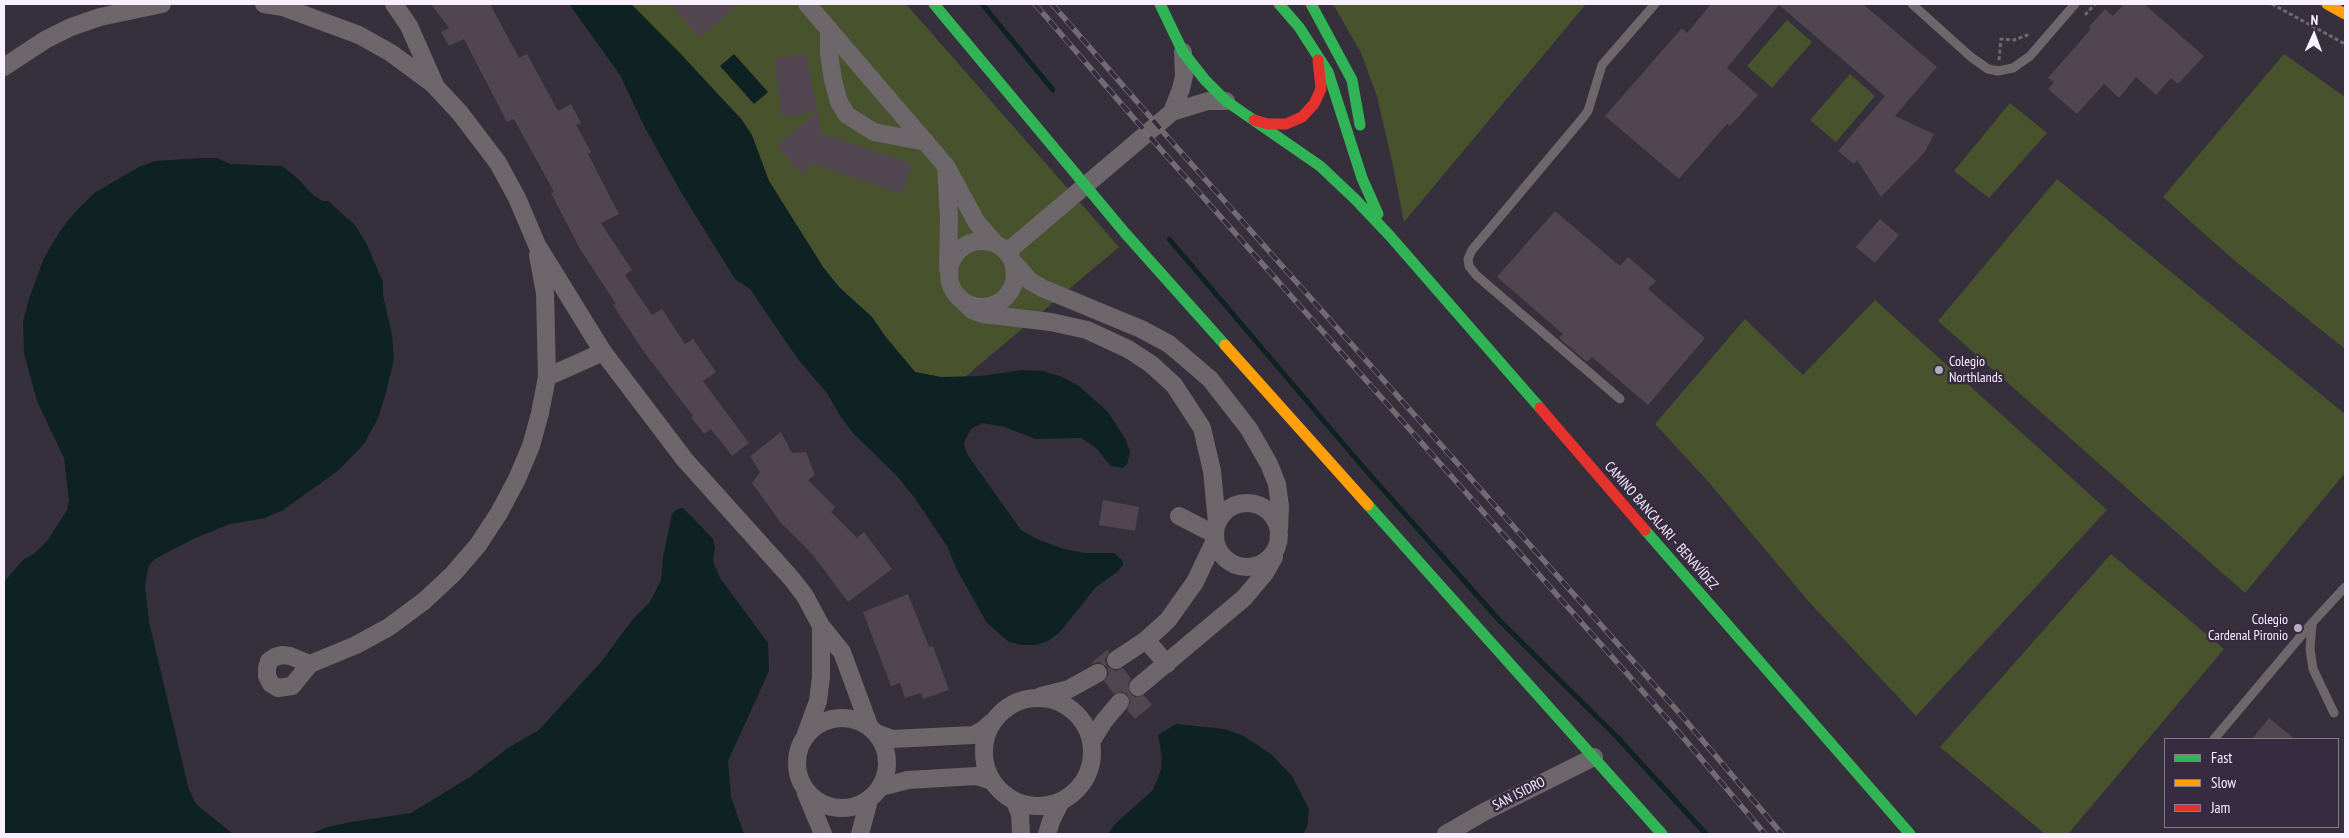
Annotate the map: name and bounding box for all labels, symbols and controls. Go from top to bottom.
north arrow [2289,10,2339,60]
text: N [2310,11,2319,29]
place label: Colegio Northlands [1949,354,2003,387]
marker: Colegio Northlands [1933,364,1945,376]
street label: CAMINO BANCALARI - BENAVÍDEZ [1601,458,1721,594]
place label: Colegio Cardenal Pironio [2208,612,2288,644]
marker: Colegio Cardenal Pironio [2292,622,2304,634]
legend [2164,738,2339,828]
text: Fast [2211,748,2232,767]
text: Slow [2211,773,2236,792]
street label: SAN ISIDRO [1490,774,1548,814]
text: Jam [2211,798,2230,817]

